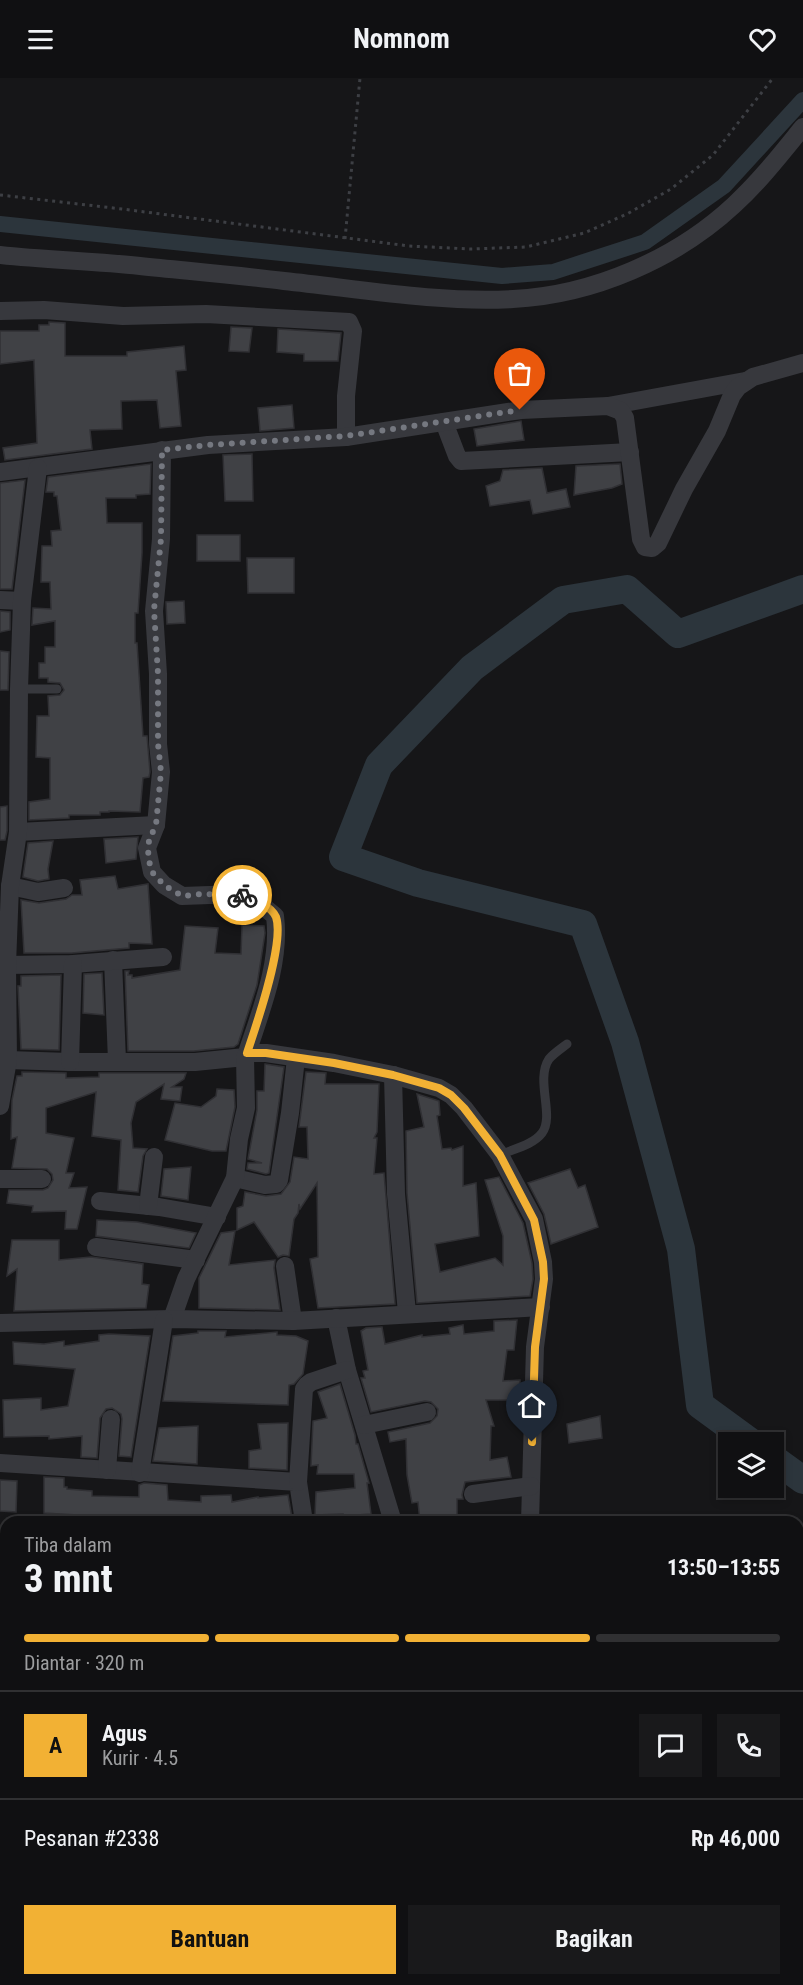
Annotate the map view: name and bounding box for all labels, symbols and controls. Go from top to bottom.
icon: menu [24,23,57,56]
text: Nomnom [353,23,450,55]
icon: heart [746,23,779,56]
pin [494,348,545,410]
icon: bag [503,357,536,390]
courier [212,865,272,925]
icon: bike [226,879,259,912]
pin [506,1380,557,1442]
icon: home [515,1389,548,1422]
map controls [718,1432,784,1498]
button: layers [718,1432,784,1498]
text: Tiba dalam [24,1533,112,1557]
text: 13:50–13:55 [667,1555,780,1580]
text: 3 mnt [24,1556,113,1602]
text: Diantar · 320 m [24,1651,144,1675]
button: chat [639,1714,702,1777]
button: phone [717,1714,780,1777]
text: Agus [102,1721,147,1746]
text: A [49,1733,62,1758]
text: Kurir · 4.5 [102,1746,178,1770]
text: Pesanan #2338 [24,1826,159,1851]
text: Rp 46,000 [691,1826,780,1851]
button: Bantuan [24,1905,396,1974]
button: Bagikan [408,1905,780,1974]

